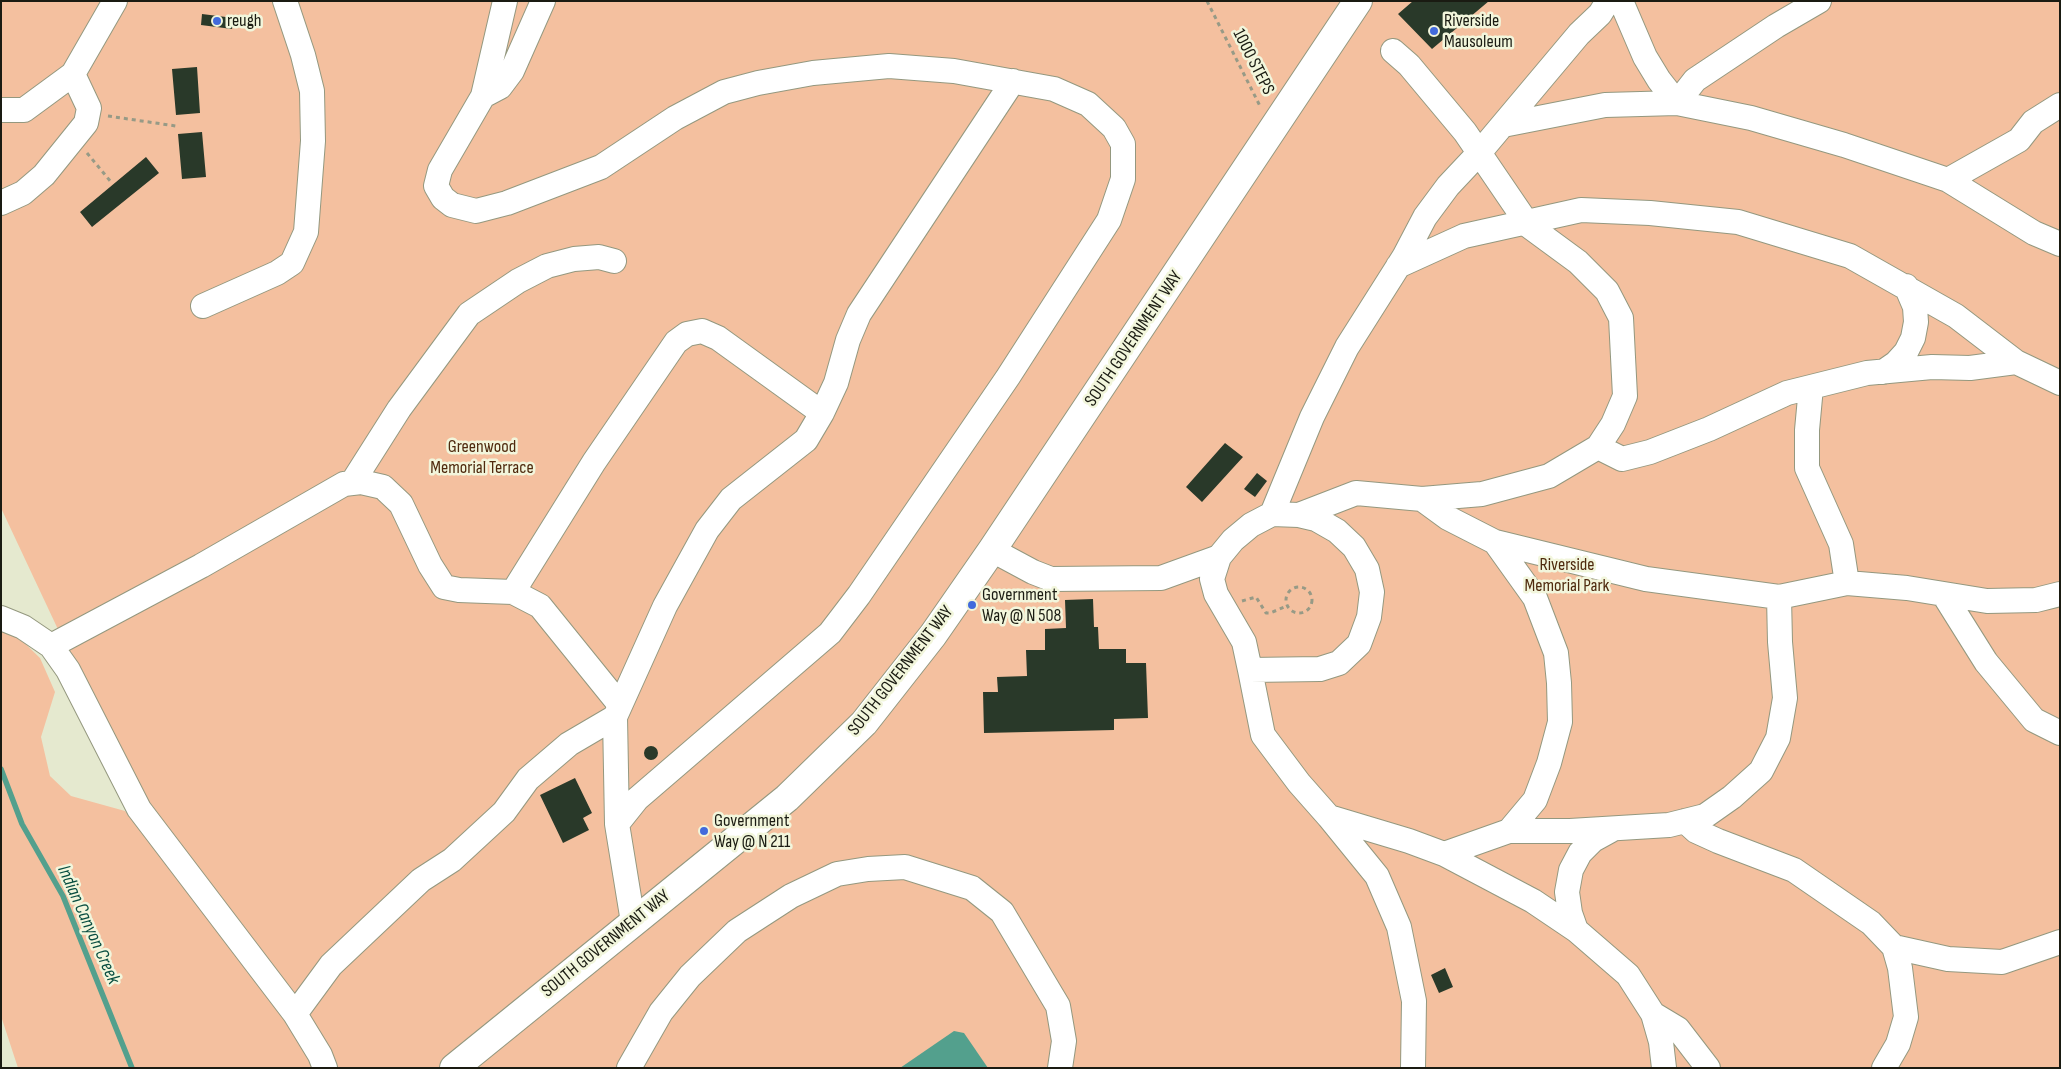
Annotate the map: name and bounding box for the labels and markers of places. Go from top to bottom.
place label: reugh [227,10,262,32]
place label: Riverside Mausoleum [1444,10,1513,52]
marker: reugh [211,15,223,27]
marker: Riverside Mausoleum [1428,25,1440,37]
place label: Government Way @ N 508 [982,584,1061,626]
marker: Government Way @ N 508 [966,599,978,611]
place label: Government Way @ N 211 [714,810,790,852]
marker: Government Way @ N 211 [698,825,710,837]

